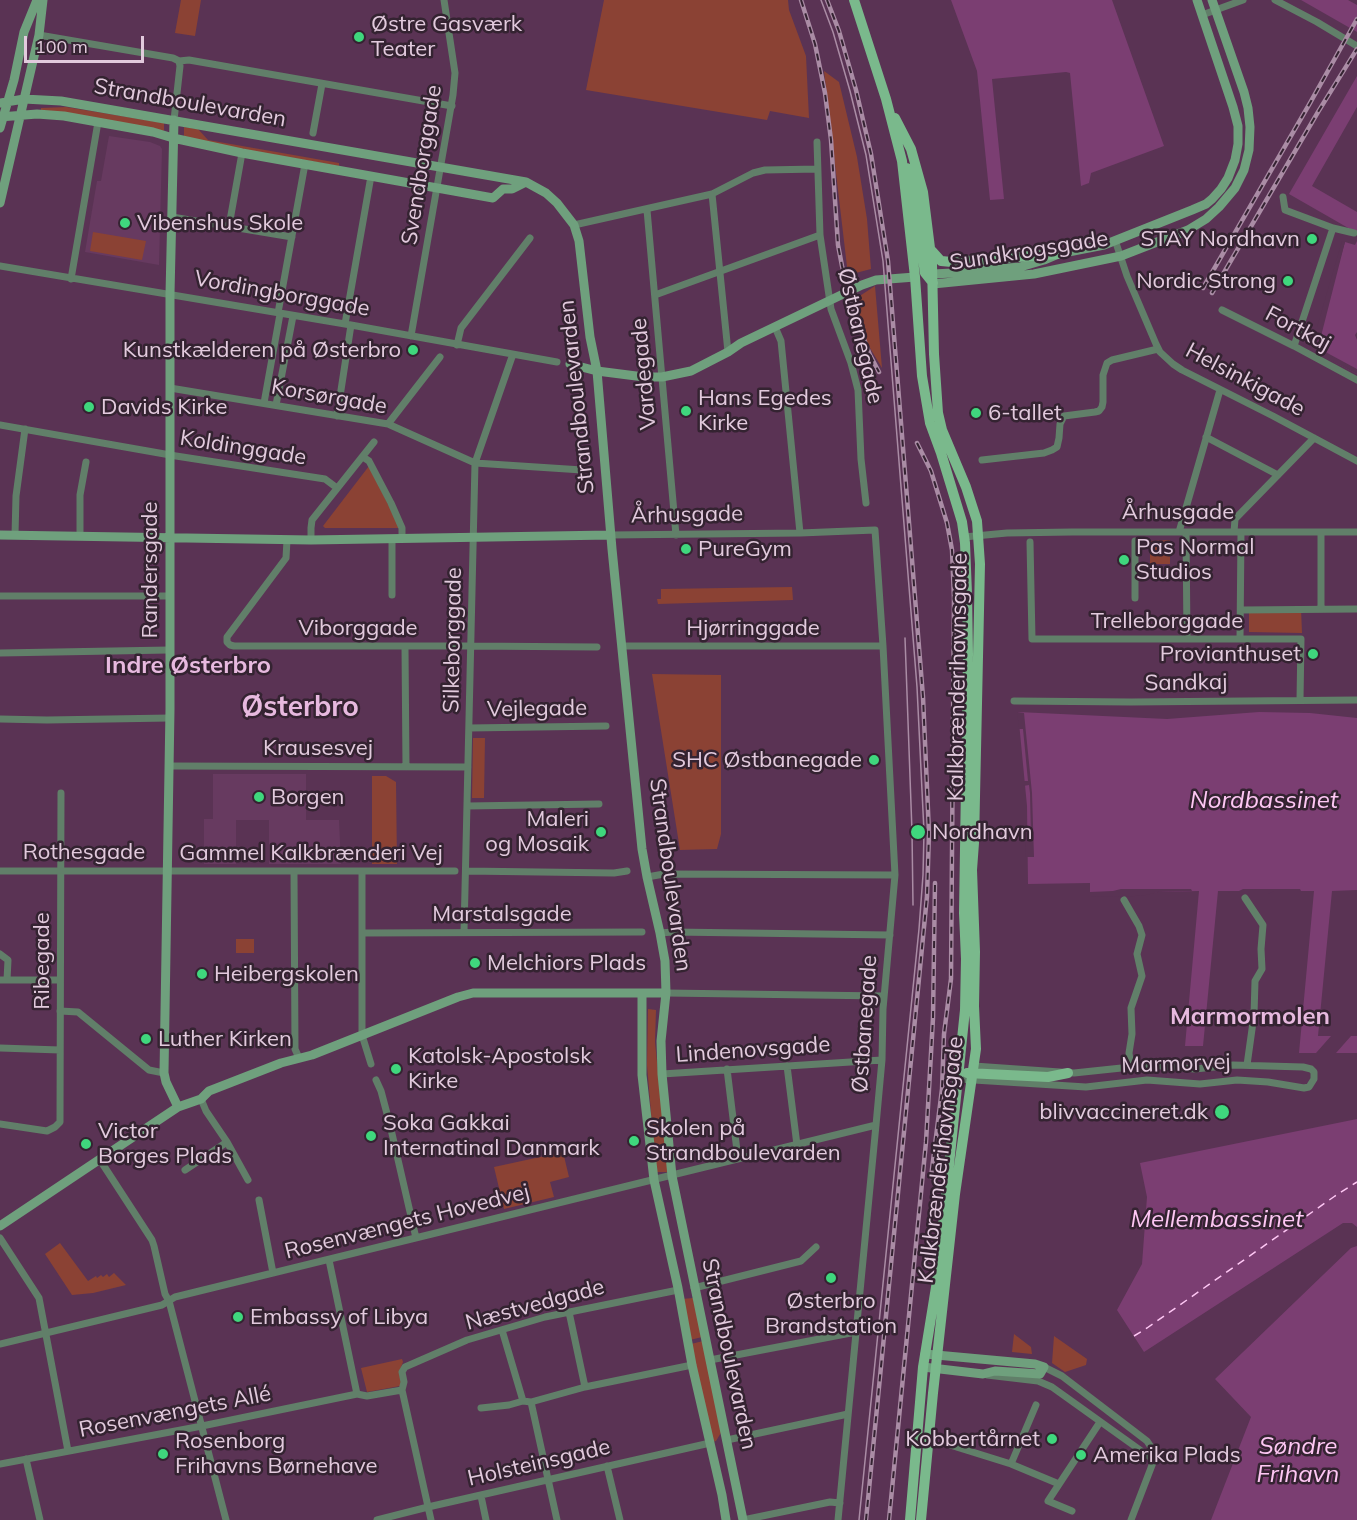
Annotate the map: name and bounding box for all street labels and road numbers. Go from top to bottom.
street label: Strandboulevarden [92,73,288,133]
street label: Svendborggade [396,83,448,247]
street label: Sundkrogsgade [948,225,1110,277]
street label: Vordingborggade [192,266,372,322]
street label: Østbanegade [832,266,888,406]
street label: Strandboulevarden [554,299,600,495]
street label: Fortkaj [1261,301,1335,357]
street label: Vardegade [626,317,662,431]
street label: Helsinkigade [1181,338,1309,422]
street label: Korsørgade [269,374,389,420]
street label: Koldinggade [178,425,308,471]
street label: Århusgade [1122,499,1234,525]
street label: Århusgade [631,501,743,529]
street label: Randersgade [137,502,163,638]
street label: Kalkbrænderihavnsgade [943,552,973,802]
street label: Silkeborggade [439,567,467,713]
street label: Trelleborggade [1091,608,1243,634]
street label: Viborggade [298,615,418,641]
street label: Hjørringgade [686,615,820,641]
street label: Sandkaj [1144,669,1228,697]
street label: Vejlegade [487,695,587,723]
street label: Krausesvej [263,735,373,761]
street label: Strandboulevarden [643,777,697,973]
street label: Rothesgade [23,839,145,865]
street label: Gammel Kalkbrænderi Vej [179,840,443,866]
street label: Marstalsgade [432,901,572,927]
street label: Ribegade [29,912,55,1010]
street label: Østbanegade [847,954,883,1094]
street label: Lindenovsgade [675,1031,831,1069]
street label: Kalkbrænderihavnsgade [913,1035,969,1285]
street label: Marmorvej [1121,1049,1231,1079]
street label: Rosenvængets Hovedvej [282,1179,532,1265]
street label: Strandboulevarden [696,1256,762,1452]
street label: Næstvedgade [463,1274,607,1336]
street label: Rosenvængets Allé [77,1380,273,1444]
street label: Holsteinsgade [465,1434,613,1492]

